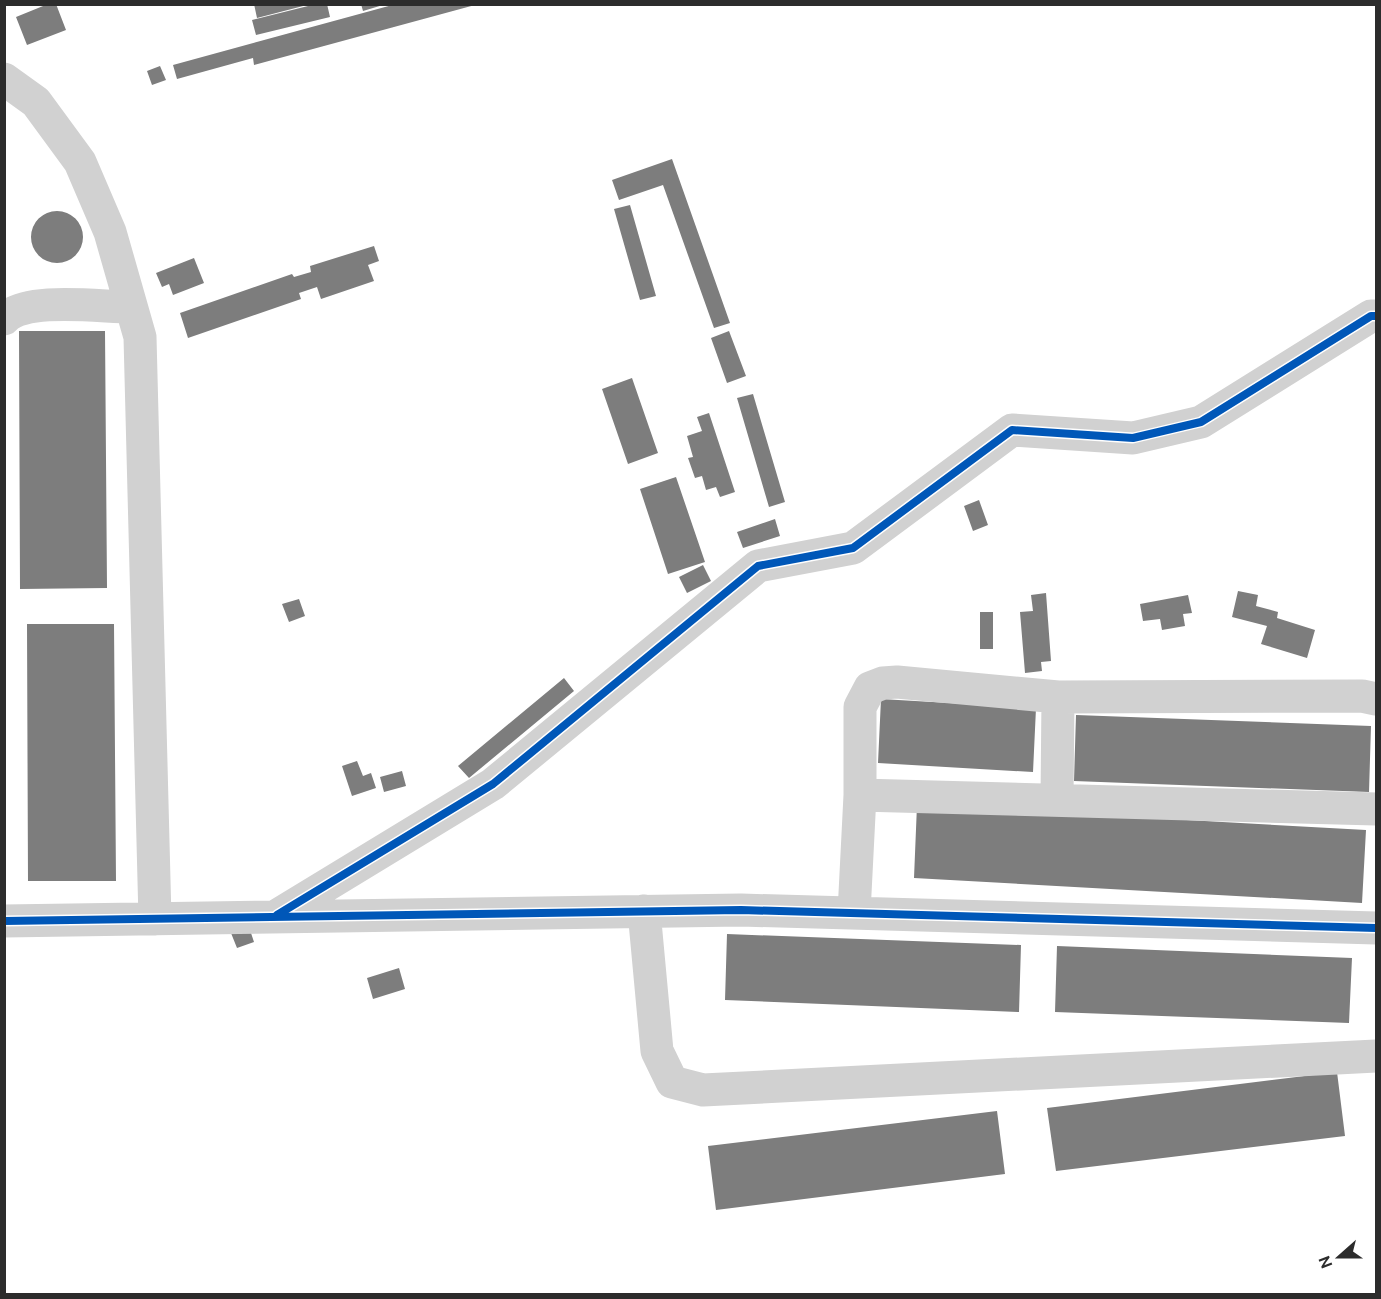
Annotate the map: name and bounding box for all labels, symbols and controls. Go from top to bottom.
north arrow [1309,1227,1369,1287]
text: N [1314,1254,1336,1271]

